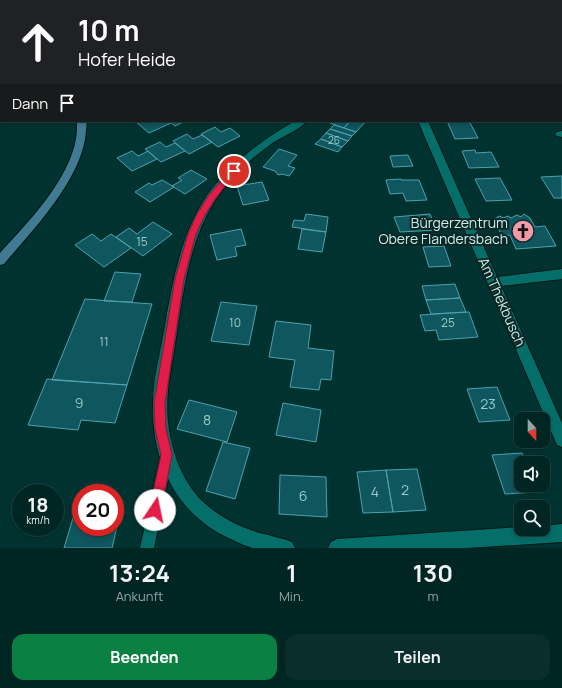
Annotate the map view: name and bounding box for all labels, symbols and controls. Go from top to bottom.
text: 10 m [78,11,139,49]
icon: ahead [12,16,64,68]
text: Hofer Heide [78,47,176,71]
icon: arrive [56,92,78,114]
text: Dann [12,93,48,114]
house number: 26 [328,133,340,147]
pin [217,154,251,188]
icon: arrive [223,160,245,182]
place label: Bürgerzentrum Obere Flandersbach [378,213,508,248]
church icon: Bürgerzentrum Obere Flandersbach [510,218,536,244]
house number: 15 [136,233,148,250]
street label: Am Thekbusch [474,254,531,349]
house number: 10 [229,314,241,331]
house number: 25 [441,314,455,331]
house number: 11 [99,333,109,350]
house number: 9 [75,393,83,412]
house number: 23 [480,394,496,413]
house number: 8 [203,410,211,429]
north arrow [514,412,550,448]
map controls [514,412,550,536]
button: sound [514,456,550,492]
house number: 2 [401,480,409,499]
house number: 4 [371,482,379,501]
speed limit sign: 20 [72,484,124,536]
house number: 6 [299,486,307,505]
position arrow [134,489,176,531]
text: 18 [27,491,49,518]
button: search [514,500,550,536]
text: km/h [26,513,50,527]
text: 13:24 [109,556,170,589]
text: 1 [286,556,297,589]
text: 130 [413,556,453,589]
text: Ankunft [116,587,163,605]
text: Min. [279,587,304,605]
text: m [427,587,438,605]
button: Beenden [12,634,277,680]
button: Teilen [285,634,550,680]

